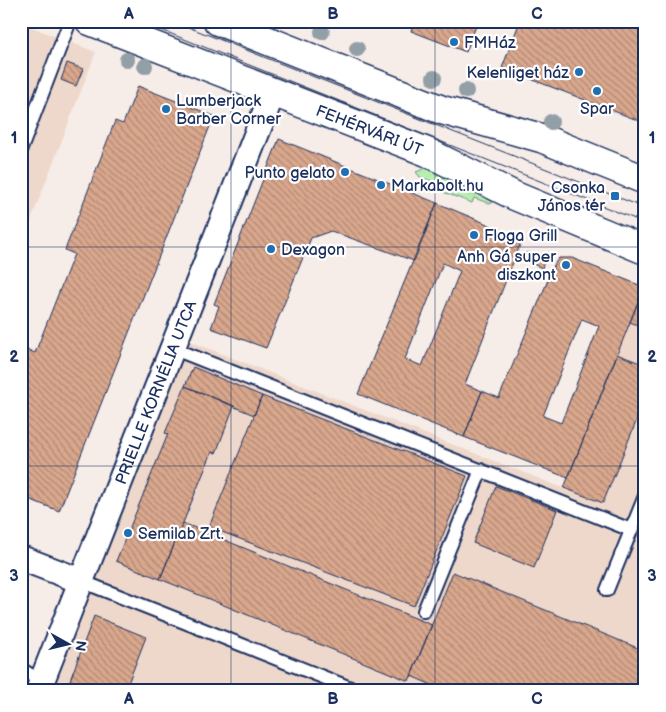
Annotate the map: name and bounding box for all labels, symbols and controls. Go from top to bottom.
text: A [123,5,134,24]
text: B [327,5,339,24]
text: C [531,5,543,24]
place label: FMHáz [464,34,516,53]
marker: FMHáz [448,36,460,48]
place label: Kelenliget ház [467,64,569,83]
marker: Kelenliget ház [573,66,585,78]
marker: Spar [591,85,603,97]
place label: Lumberjack Barber Corner [176,92,281,129]
place label: Spar [580,100,614,119]
street label: FEHÉRVÁRI ÚT [313,102,426,161]
marker: Lumberjack Barber Corner [160,103,172,115]
text: 1 [11,129,17,148]
text: 1 [649,129,655,148]
place label: Punto gelato [244,164,335,183]
marker: Punto gelato [339,166,351,178]
place label: Markabolt.hu [391,177,484,196]
marker: Markabolt.hu [375,179,387,191]
place label: Csonka János tér [538,179,605,216]
marker: Csonka János tér [609,190,621,202]
place label: Floga Grill [484,227,557,246]
marker: Floga Grill [468,229,480,241]
place label: Dexagon [281,241,345,260]
marker: Dexagon [265,243,277,255]
place label: Anh Gá super diszkont [457,248,556,285]
marker: Anh Gá super diszkont [560,259,572,271]
street label: PRIELLE KORNÉLIA UTCA [112,298,201,487]
text: 2 [9,348,19,367]
text: 2 [647,348,657,367]
place label: Semilab Zrt. [138,525,224,544]
marker: Semilab Zrt. [122,527,134,539]
text: 3 [9,567,19,586]
text: 3 [647,567,657,586]
north arrow [42,620,92,670]
text: N [71,639,90,652]
text: A [123,690,134,709]
text: B [327,690,339,709]
text: C [531,690,543,709]

